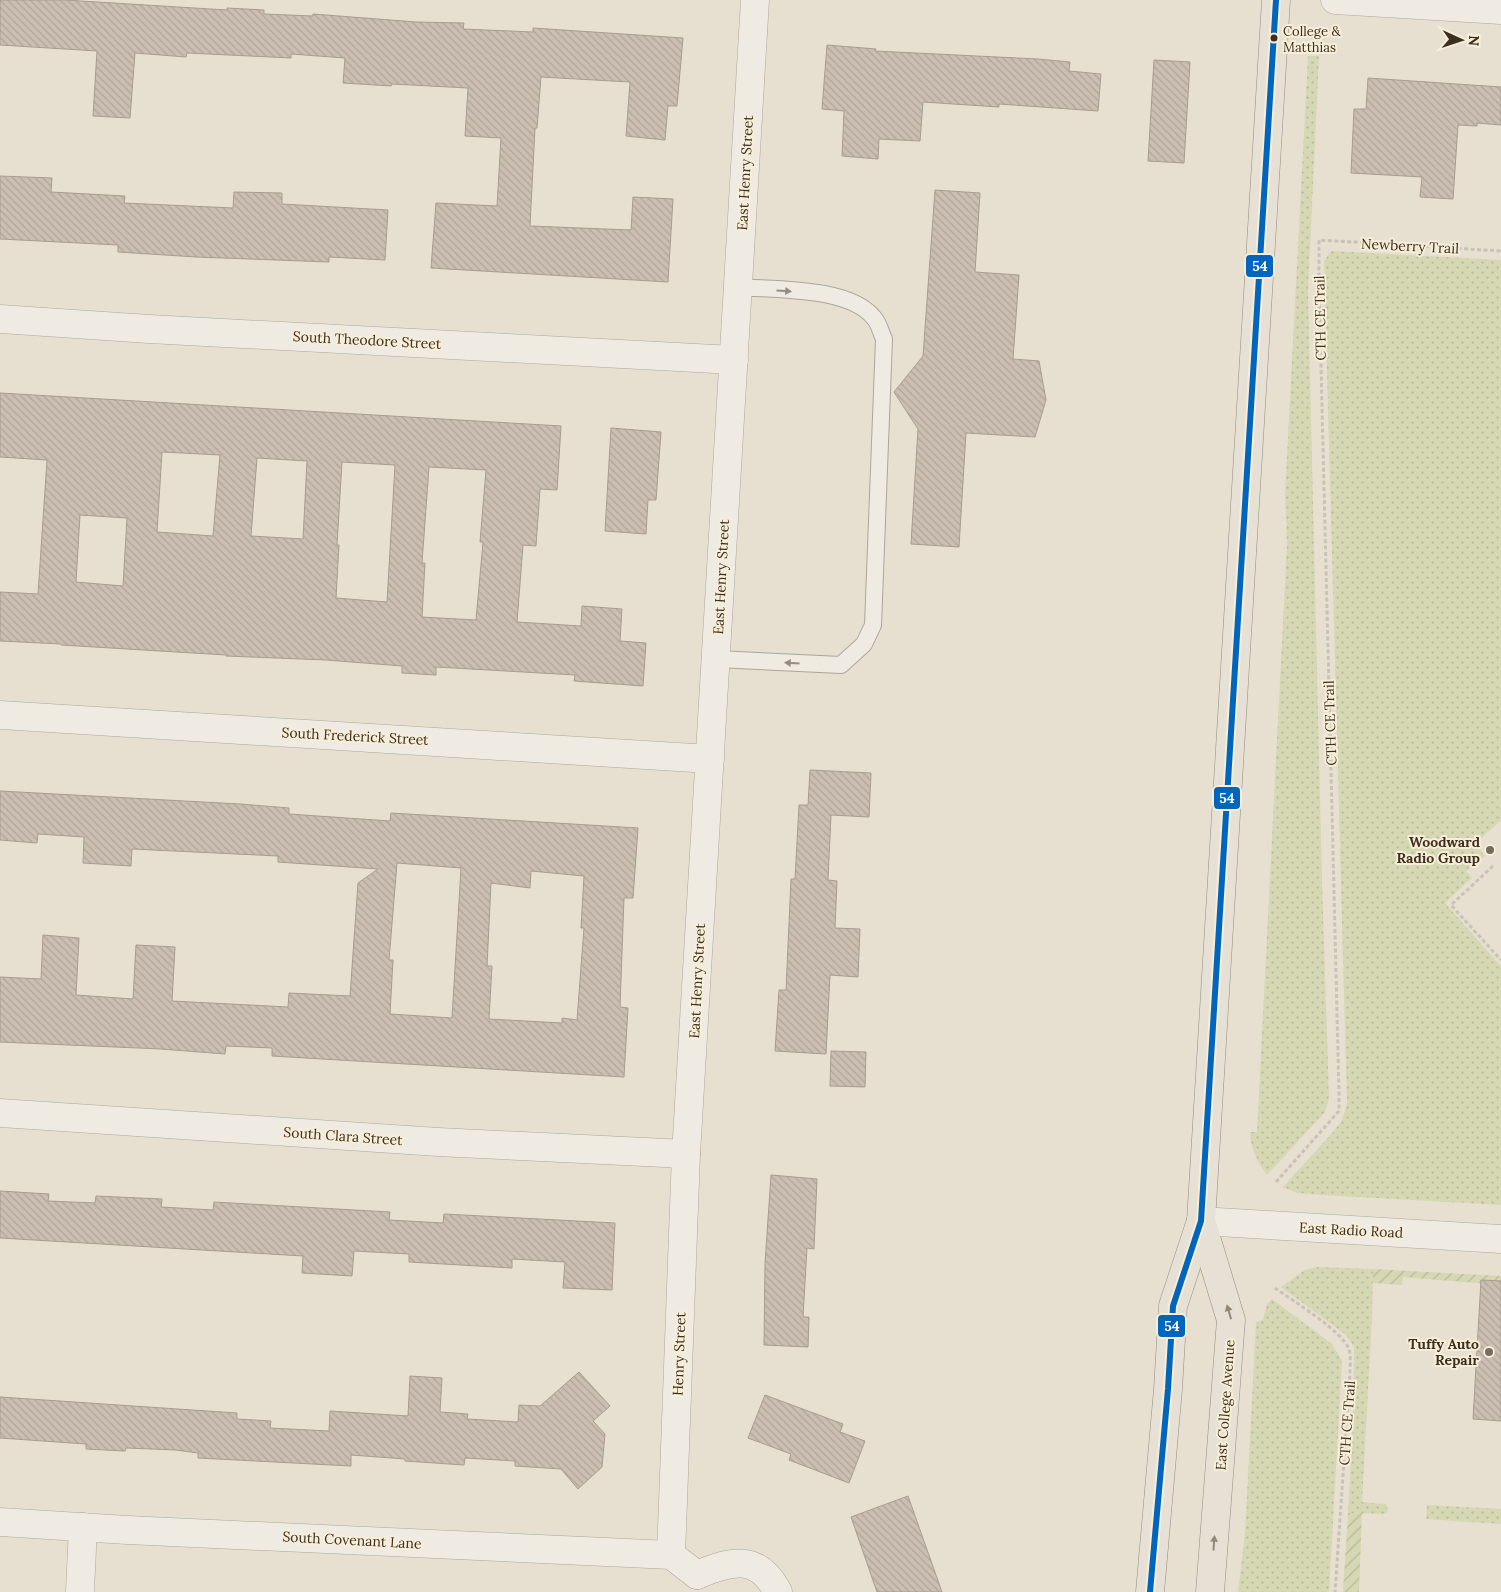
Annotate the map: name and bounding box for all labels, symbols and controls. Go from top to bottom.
north arrow [1436,15,1486,65]
place label: College & Matthias [1283,23,1341,56]
marker: College & Matthias [1269,33,1279,43]
text: N [1465,35,1483,47]
street label: East Henry Street [733,114,757,231]
street label: Newberry Trail [1361,234,1460,258]
line badge: 54 [1245,254,1274,278]
text: 54 [1252,257,1268,275]
street label: CTH CE Trail [1310,275,1330,361]
one-way arrow [776,287,792,295]
street label: South Theodore Street [292,327,442,353]
street label: East Henry Street [709,518,733,635]
one-way arrow [784,658,800,666]
street label: CTH CE Trail [1320,680,1340,766]
street label: South Frederick Street [281,723,430,749]
line badge: 54 [1213,786,1241,810]
text: 54 [1219,789,1235,807]
place label: Woodward Radio Group [1396,833,1480,867]
marker: Woodward Radio Group [1484,844,1496,856]
street label: East Henry Street [685,922,709,1039]
street label: South Clara Street [283,1123,404,1149]
street label: East Radio Road [1298,1218,1404,1242]
one-way arrow [1224,1304,1232,1319]
street label: Henry Street [669,1311,689,1396]
line badge: 54 [1157,1314,1186,1338]
text: 54 [1164,1317,1180,1335]
place label: Tuffy Auto Repair [1408,1335,1479,1369]
street label: East College Avenue [1211,1339,1239,1471]
marker: Tuffy Auto Repair [1483,1346,1495,1358]
street label: CTH CE Trail [1335,1380,1359,1466]
street label: South Covenant Lane [282,1527,422,1553]
one-way arrow [1210,1535,1218,1551]

